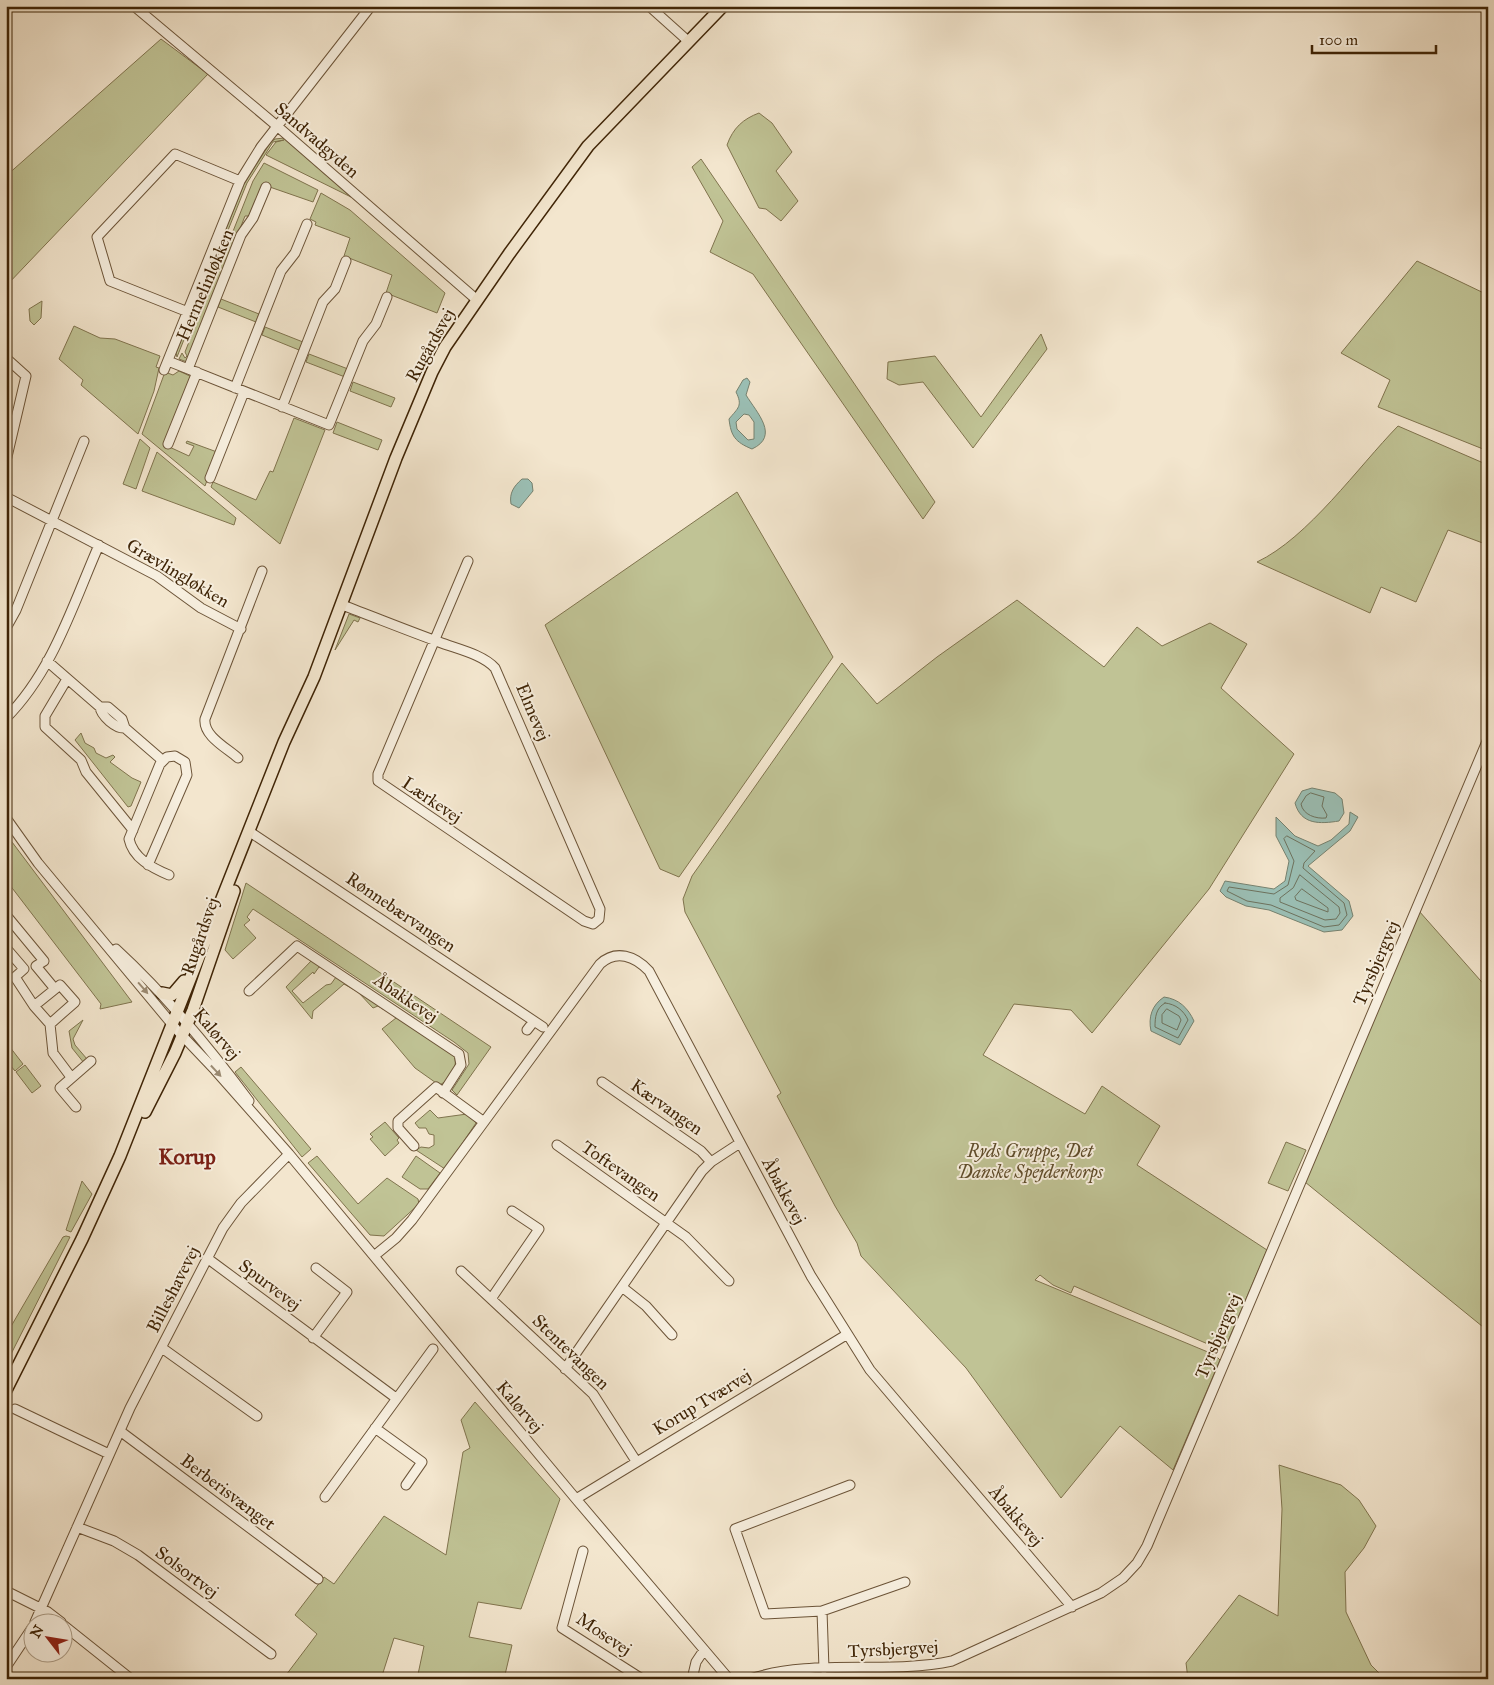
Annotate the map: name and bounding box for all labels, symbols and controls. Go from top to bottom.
scale bar [1312,22,1435,54]
text: 100 m [1319,31,1359,49]
street label: Sandvadgyden [270,97,364,184]
street label: Hermelinløkken [172,225,239,344]
street label: Rugårdsvej [401,304,460,386]
street label: Grævlingløkken [122,534,233,613]
street label: Elmevej [511,680,555,744]
street label: Lærkevej [398,772,466,828]
street label: Rønnebærvangen [341,867,460,958]
street label: Rugårdsvej [176,894,224,978]
street label: Tyrsbjergvej [1348,917,1405,1009]
street label: Åbakkevej [369,968,442,1027]
one-way arrow [137,981,148,994]
street label: Kalørvej [189,1003,245,1065]
one-way arrow [210,1065,222,1077]
street label: Kærvangen [626,1074,707,1141]
street label: Toftevangen [577,1136,665,1207]
park label: Ryds Gruppe, Det Danske Spejderkorps [957,1140,1104,1184]
district label: Korup [158,1143,216,1170]
street label: Åbakkevej [757,1153,811,1228]
street label: Billeshavevej [142,1242,204,1336]
street label: Spurvevej [235,1255,305,1315]
street label: Tyrsbjergvej [1190,1290,1247,1382]
street label: Stentevangen [527,1310,615,1395]
street label: Korup Tværvej [649,1364,755,1440]
street label: Kalørvej [492,1376,548,1438]
street label: Berberisvænget [176,1449,280,1536]
street label: Åbakkevej [984,1480,1048,1551]
street label: Solsortvej [151,1541,223,1603]
street label: Mosevej [572,1608,636,1660]
north arrow [22,1612,72,1662]
text: N [27,1622,48,1641]
street label: Tyrsbjergvej [847,1636,939,1663]

